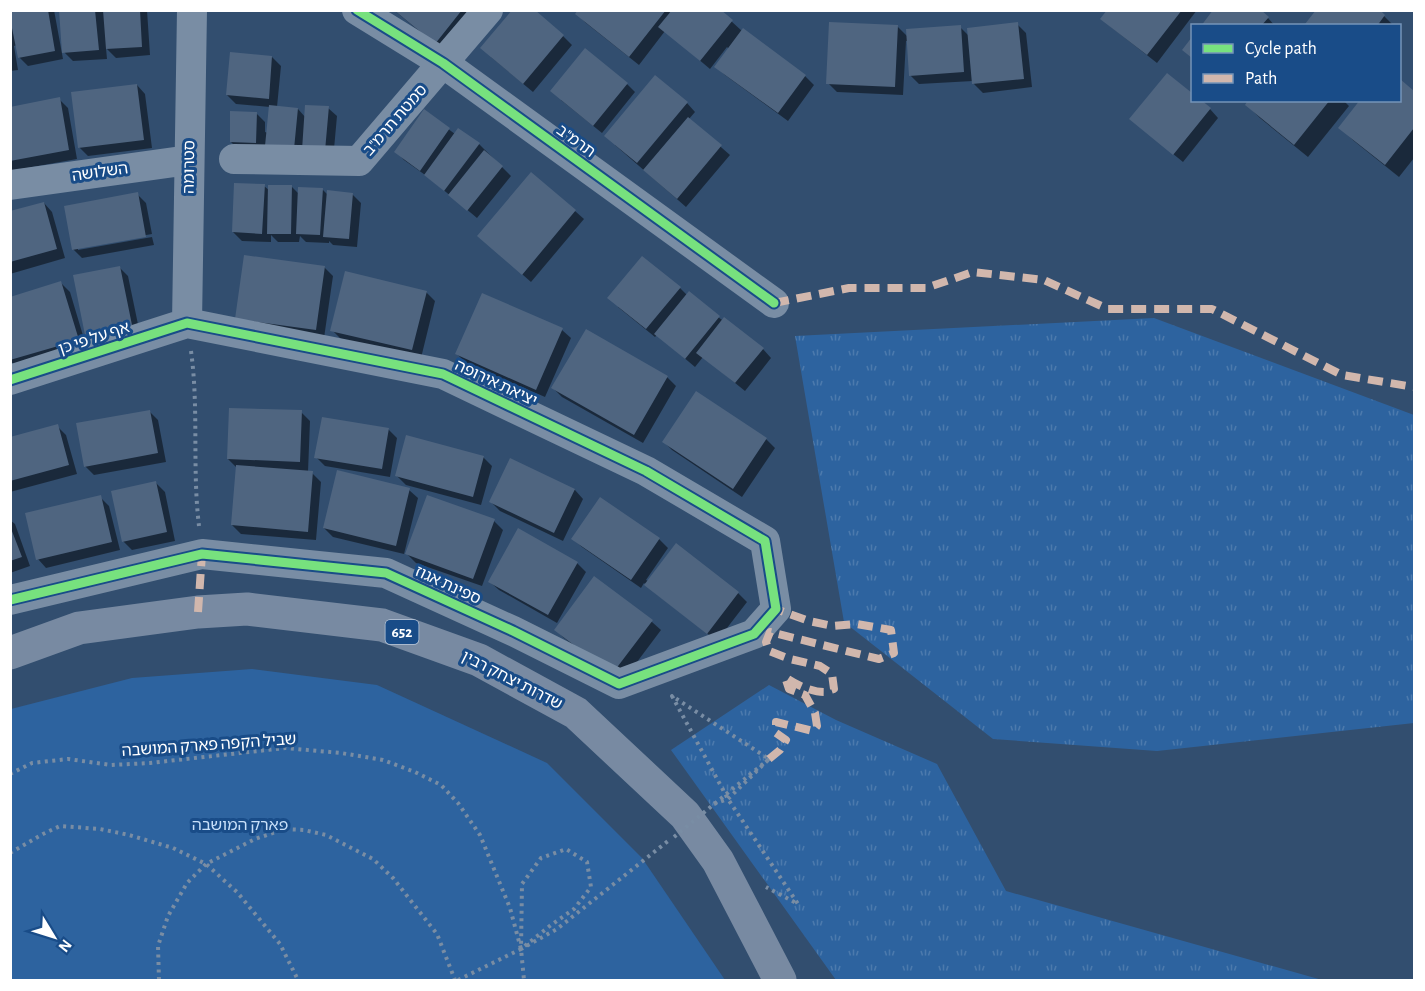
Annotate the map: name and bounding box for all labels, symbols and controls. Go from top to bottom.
legend [1191,24,1401,102]
text: Cycle path [1245,40,1317,58]
text: Path [1245,70,1277,88]
street label: סמטת תרמ"ב [360,82,430,158]
street label: תרמ"ב [554,122,598,160]
street label: סטרומה [181,140,197,194]
street label: השלושה [71,160,129,184]
street label: אף על פי כן [57,319,131,357]
street label: יציאת אירופה [453,357,539,409]
street label: ספינת אגוז [413,563,483,607]
road number: 652 [386,620,418,644]
street label: שדרות יצחק רבין [459,648,565,712]
street label: שביל הקפה פארק המושבה [121,731,297,759]
park label: פארק המושבה [192,817,288,833]
north arrow [24,907,84,967]
text: N [55,936,75,955]

